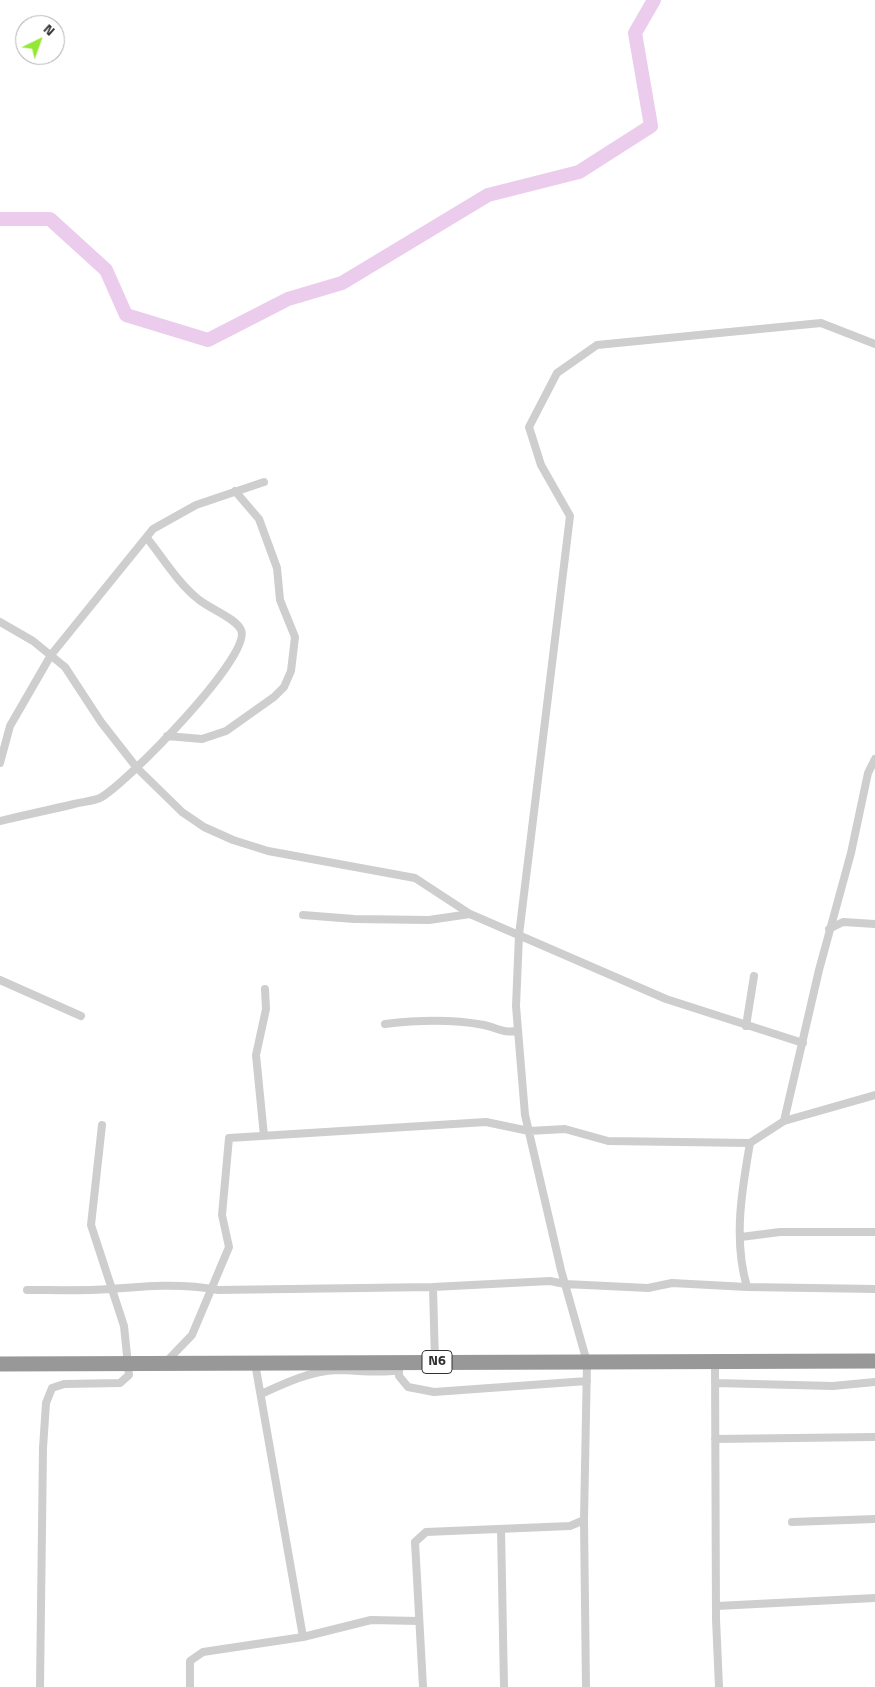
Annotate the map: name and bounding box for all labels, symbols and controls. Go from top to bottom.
north arrow [15,15,65,65]
text: N [39,18,60,40]
road number: N6 [422,1350,452,1374]

